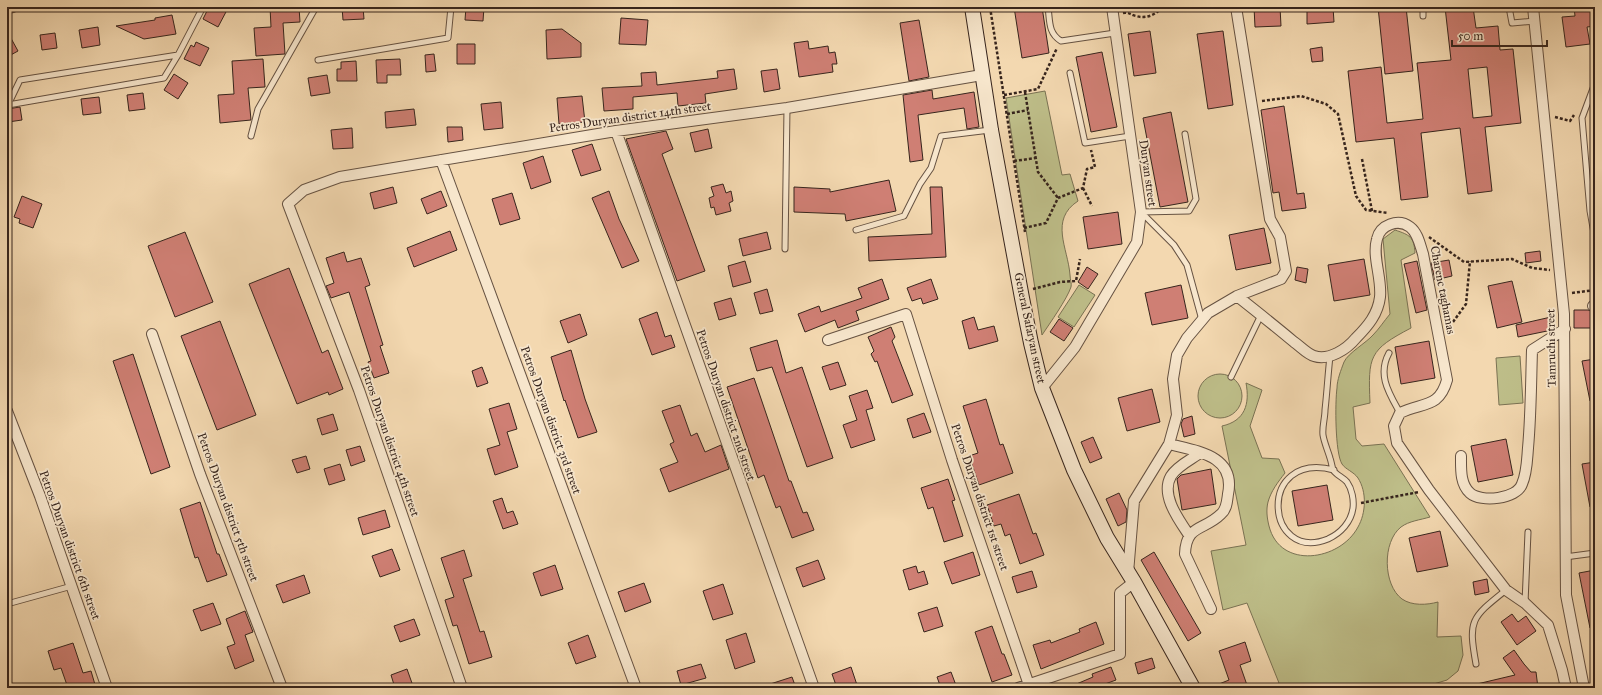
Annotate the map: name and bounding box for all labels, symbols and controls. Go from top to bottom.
scale bar [1452,22,1547,48]
text: 50 m [1458,29,1483,43]
street label: Petros Duryan district 14th street [548,99,713,135]
street label: Duryan street [1136,139,1160,208]
street label: Charenc taghamas [1427,245,1458,336]
street label: General Safaryan street [1011,271,1049,386]
street label: Tamruchi street [1543,308,1559,387]
street label: Petros Duryan district 2nd street [693,327,759,483]
street label: Petros Duryan district 3rd street [518,344,585,496]
street label: Petros Duryan district 4th street [358,364,423,519]
street label: Petros Duryan district 1st street [948,422,1012,573]
street label: Petros Duryan district 5th street [195,431,262,584]
street label: Petros Duryan district 6th street [36,468,104,622]

